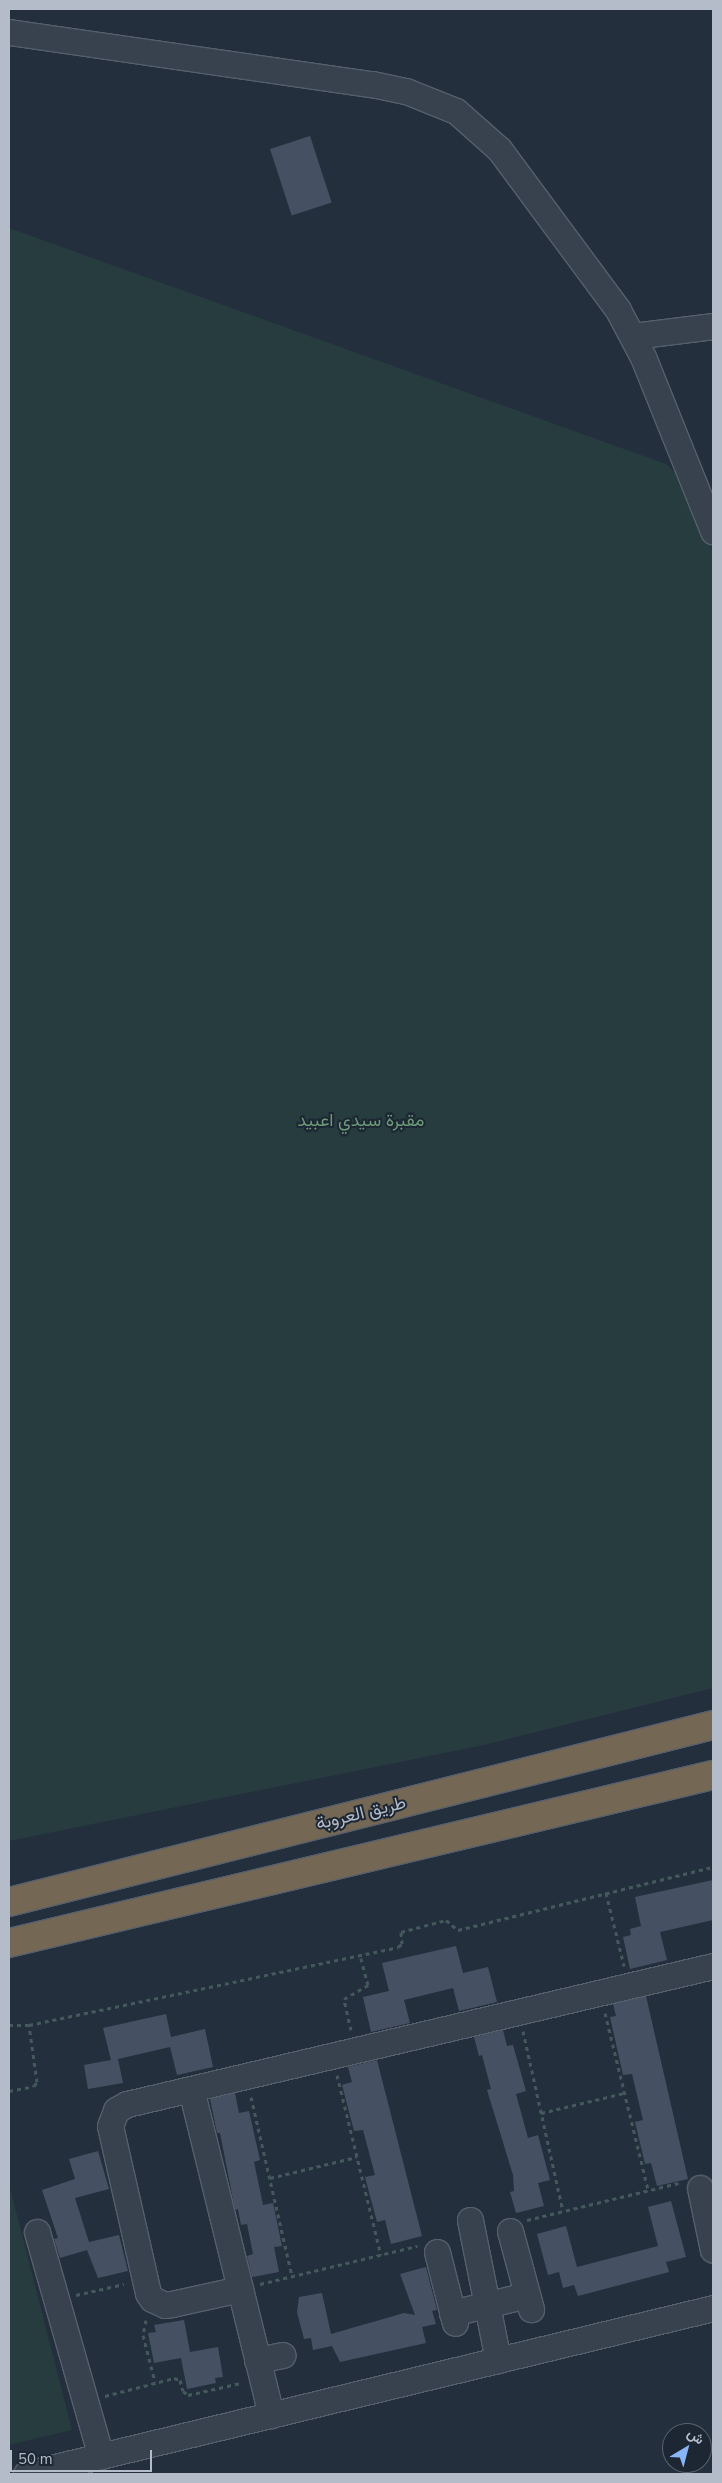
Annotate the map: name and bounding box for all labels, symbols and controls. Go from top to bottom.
park label: مقبرة سيدي اعبيد [298,1109,424,1131]
street label: طريق العروبة [314,1791,408,1835]
north arrow [662,2423,712,2473]
text: ش [683,2424,708,2449]
scale bar [12,2440,155,2472]
text: 50 m [18,2449,53,2469]

